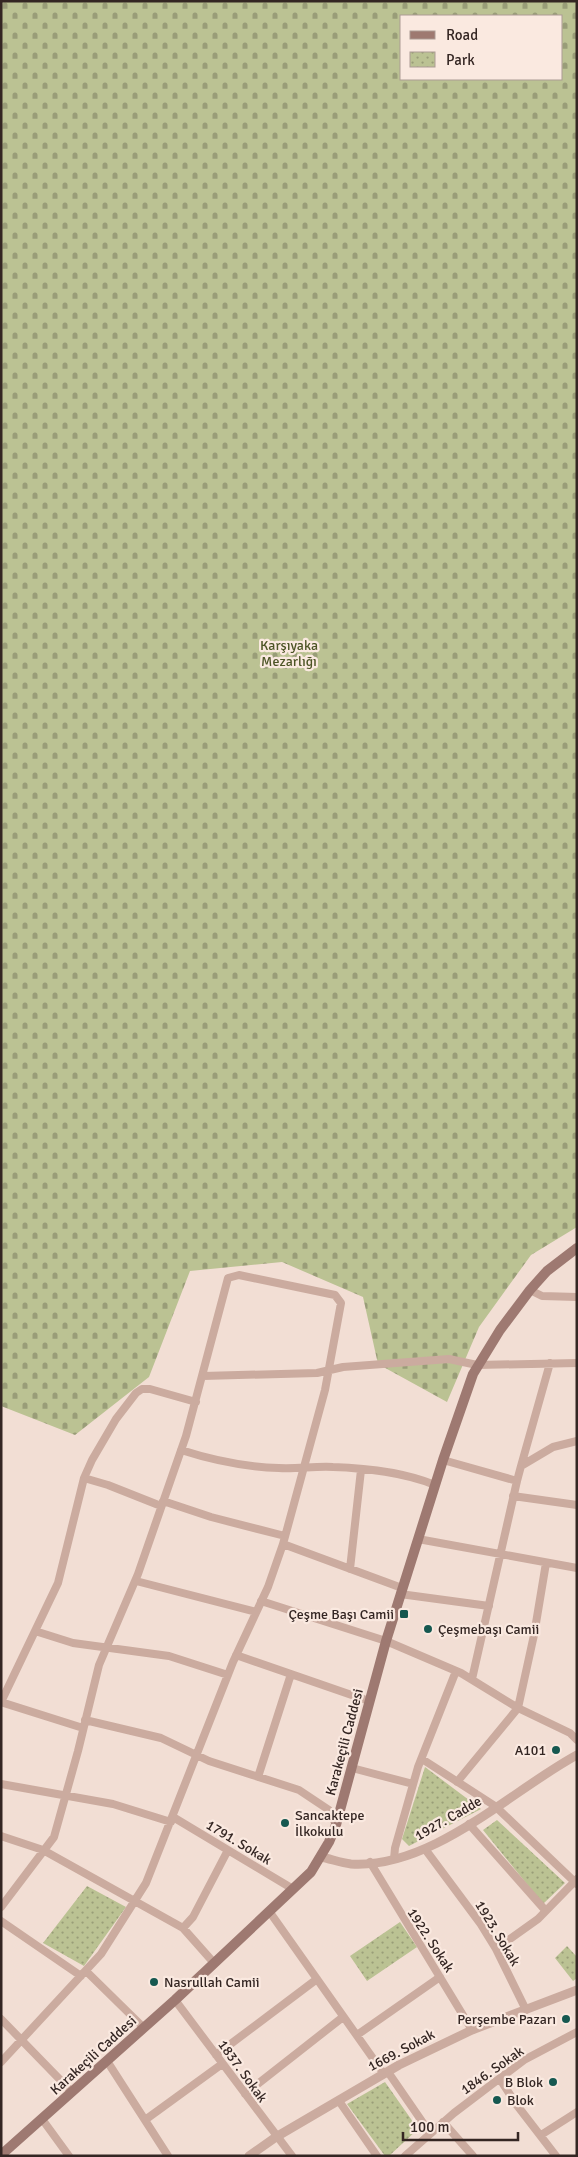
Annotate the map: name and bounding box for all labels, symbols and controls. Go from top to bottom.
legend [400,15,563,80]
text: Road [446,26,478,44]
text: Park [446,51,475,69]
park label: Karşıyaka Mezarlığı [260,637,318,670]
place label: Çeşme Başı Camii [288,1606,394,1623]
marker: Çeşme Başı Camii [398,1608,410,1620]
place label: Çeşmebaşı Camii [438,1621,539,1638]
marker: Çeşmebaşı Camii [422,1623,434,1635]
street label: Karakeçili Caddesi [322,1687,367,1797]
place label: A101 [515,1742,546,1759]
marker: A101 [550,1744,562,1756]
street label: 1927. Cadde [412,1793,485,1844]
place label: Sancaktepe İlkokulu [295,1807,364,1840]
street label: 1791. Sokak [203,1816,274,1869]
marker: Sancaktepe İlkokulu [279,1817,291,1829]
street label: 1923. Sokak [471,1898,524,1969]
street label: 1922. Sokak [404,1905,458,1976]
place label: Nasrullah Camii [164,1974,260,1991]
marker: Nasrullah Camii [148,1976,160,1988]
place label: Perşembe Pazarı [457,2011,556,2028]
street label: Karakeçili Caddesi [47,2012,140,2098]
marker: Perşembe Pazarı [560,2013,572,2025]
street label: 1669. Sokak [365,2026,438,2075]
street label: 1837. Sokak [214,2037,271,2106]
street label: 1846. Sokak [457,2042,527,2098]
place label: B Blok [505,2074,543,2091]
marker: B Blok [547,2076,559,2088]
place label: Blok [507,2092,534,2109]
marker: Blok [491,2094,503,2106]
scale bar [403,2110,518,2142]
text: 100 m [410,2118,450,2136]

